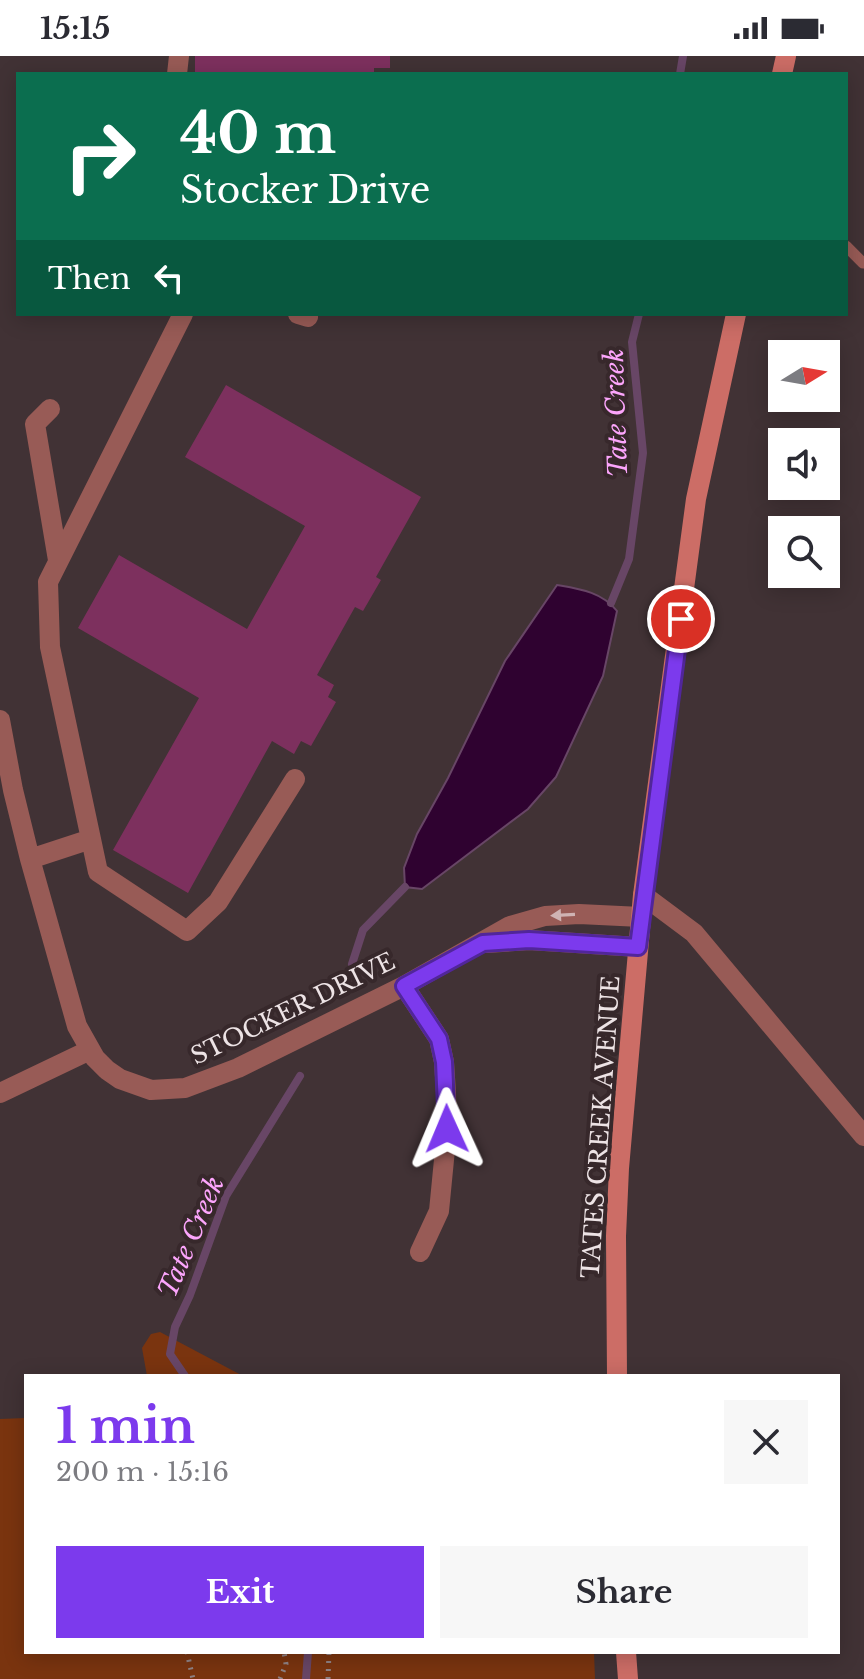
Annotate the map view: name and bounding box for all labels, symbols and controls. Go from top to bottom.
text: 15:15 [40,10,110,47]
text: 40 m [180,99,336,168]
icon: right [48,104,152,208]
text: Stocker Drive [180,168,430,213]
icon: left [147,256,191,300]
text: Then [48,260,131,297]
north arrow [768,340,840,412]
map controls [768,340,840,588]
water label: Tate Creek [598,348,634,478]
button: sound [768,428,840,500]
button: search [768,516,840,588]
pin [647,585,715,653]
icon: arrive [659,597,703,641]
one-way arrow [550,908,575,921]
street label: STOCKER DRIVE [186,947,400,1071]
street label: TATES CREEK AVENUE [575,975,626,1279]
position arrow [405,1087,489,1171]
water label: Tate Creek [151,1172,231,1302]
text: 1 min [56,1396,195,1456]
button: close [724,1400,808,1484]
text: 200 m · 15:16 [56,1456,229,1488]
button: Exit [56,1546,424,1638]
button: Share [440,1546,808,1638]

